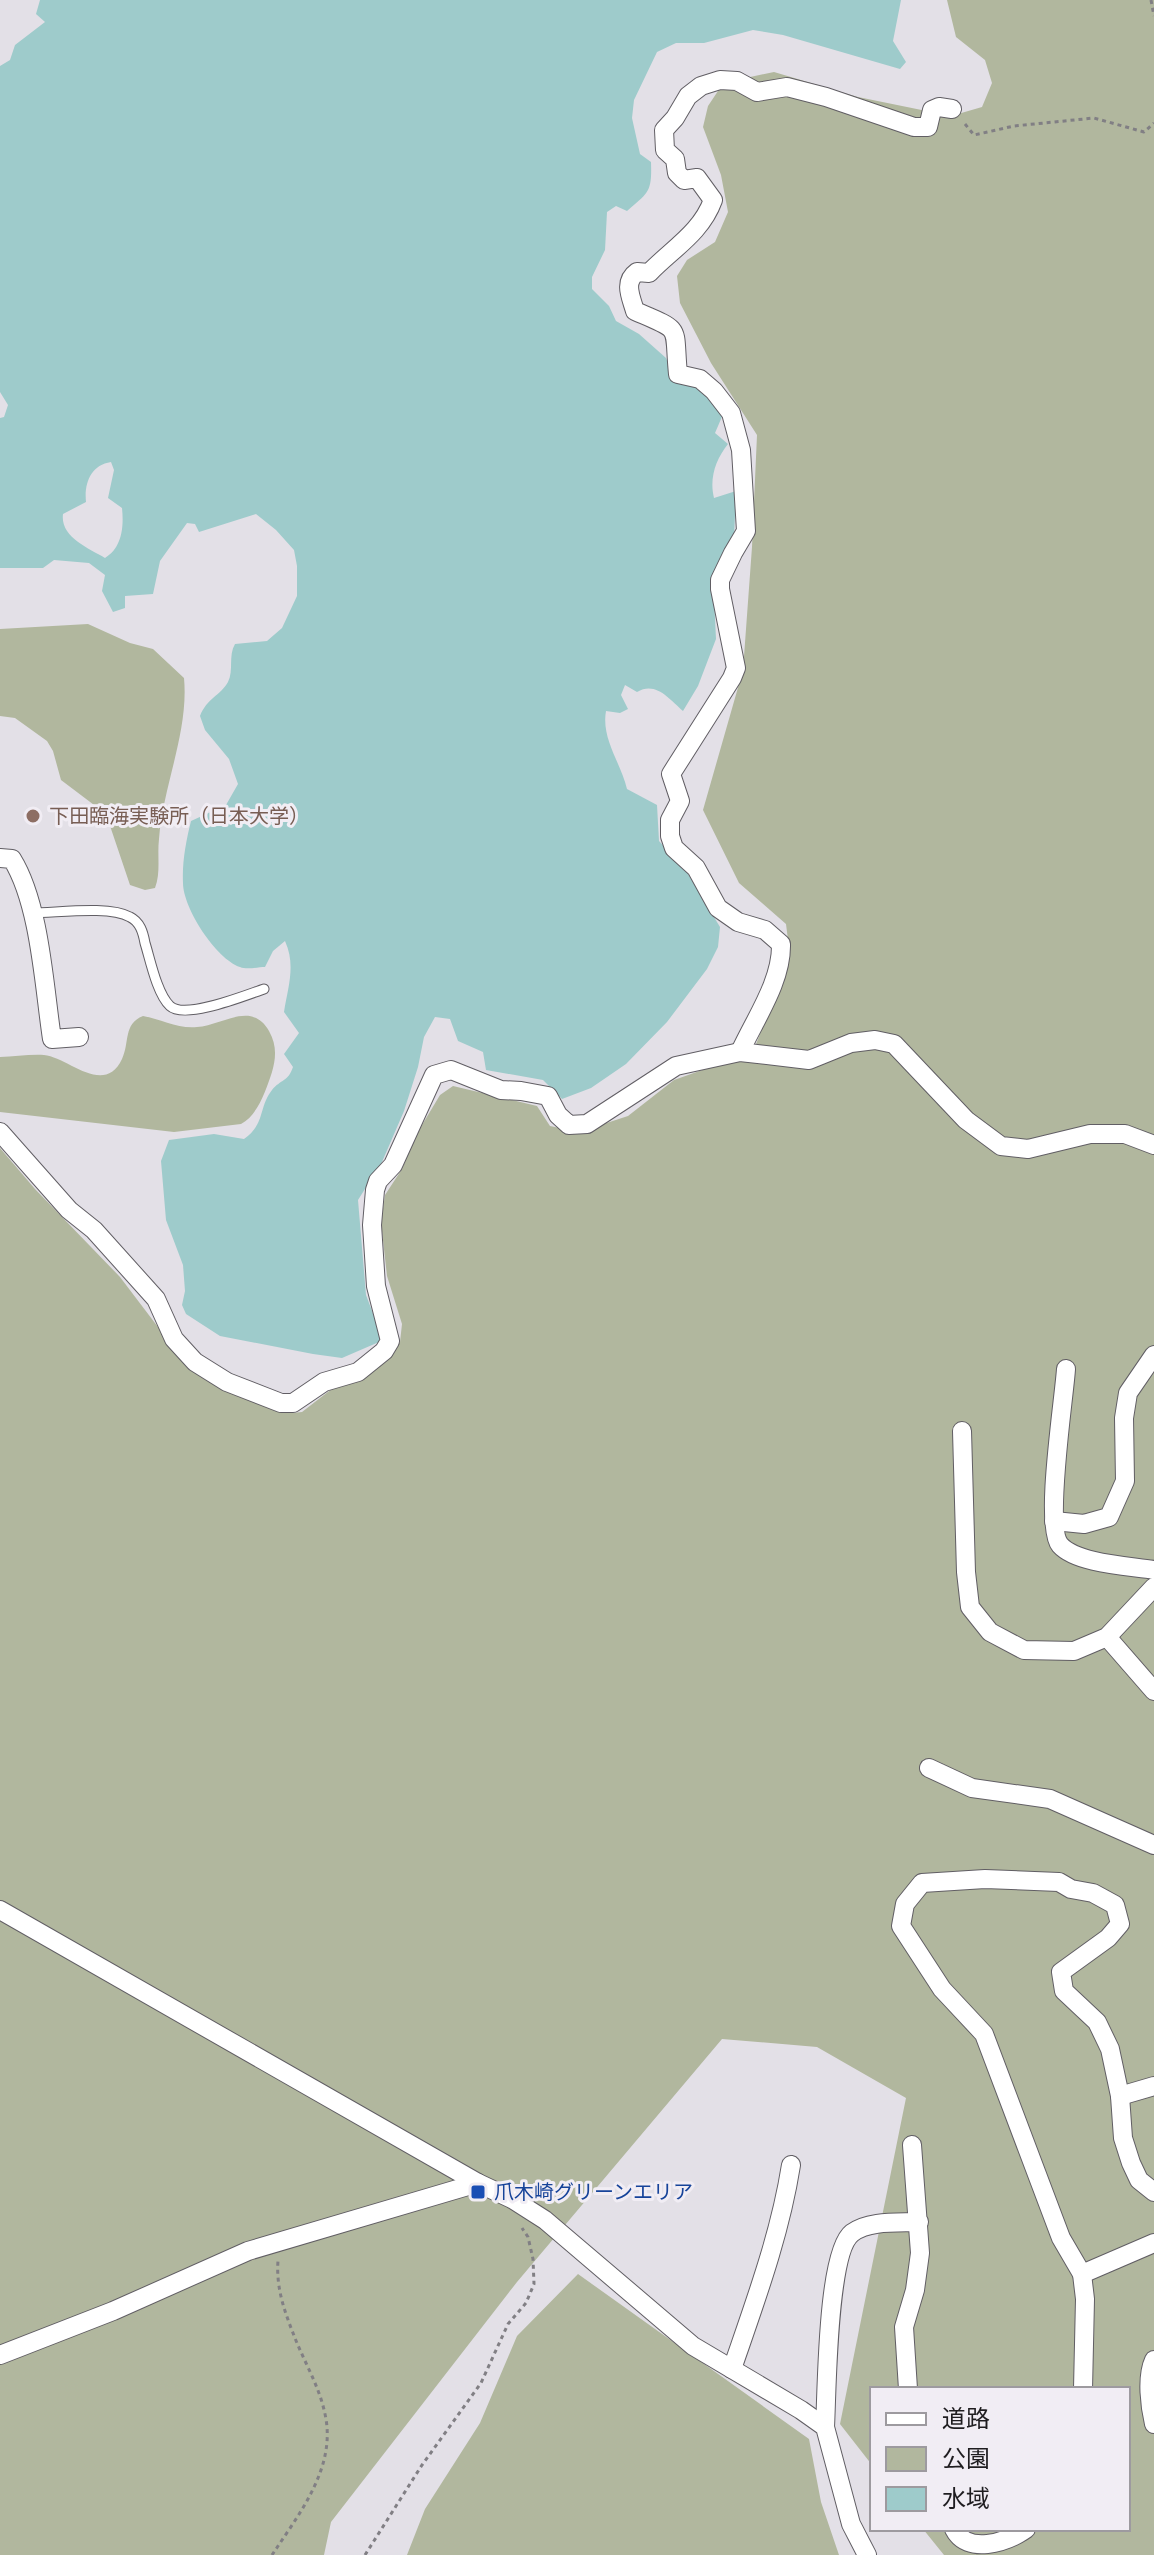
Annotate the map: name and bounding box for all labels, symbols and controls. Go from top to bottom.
place label: 下田臨海実験所（日本大学） [49,804,309,828]
marker: 下田臨海実験所（日本大学） [24,807,42,825]
place label: 爪木崎グリーンエリア [494,2180,693,2204]
marker: 爪木崎グリーンエリア [469,2183,487,2201]
legend [870,2387,1130,2531]
text: 道路 [942,2404,990,2433]
text: 公園 [942,2444,990,2473]
text: 水域 [942,2484,990,2513]

